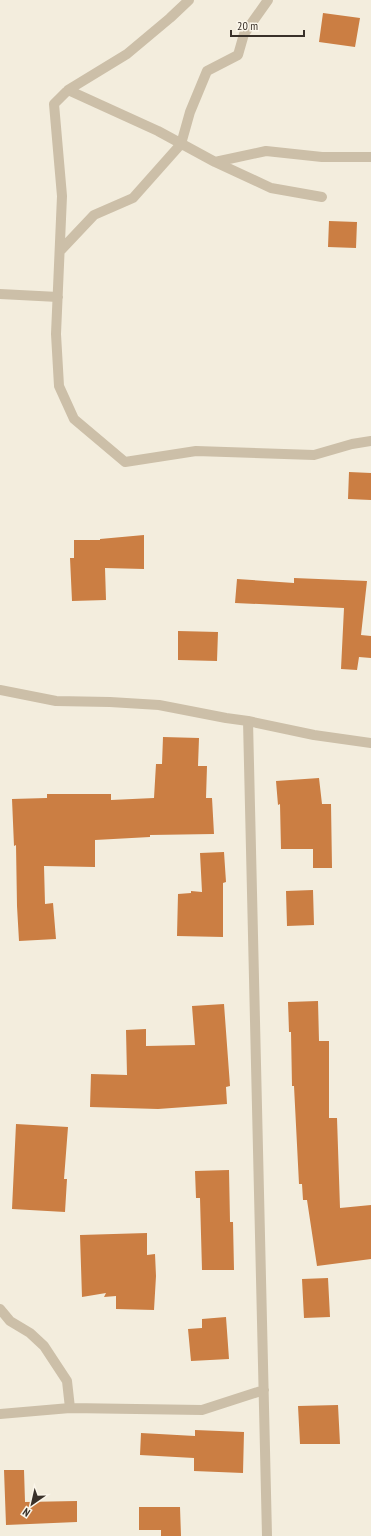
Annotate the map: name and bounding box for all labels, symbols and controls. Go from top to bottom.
scale bar [231,12,304,38]
text: 20 m [237,18,258,33]
north arrow [12,1484,52,1524]
text: N [20,1505,33,1520]

